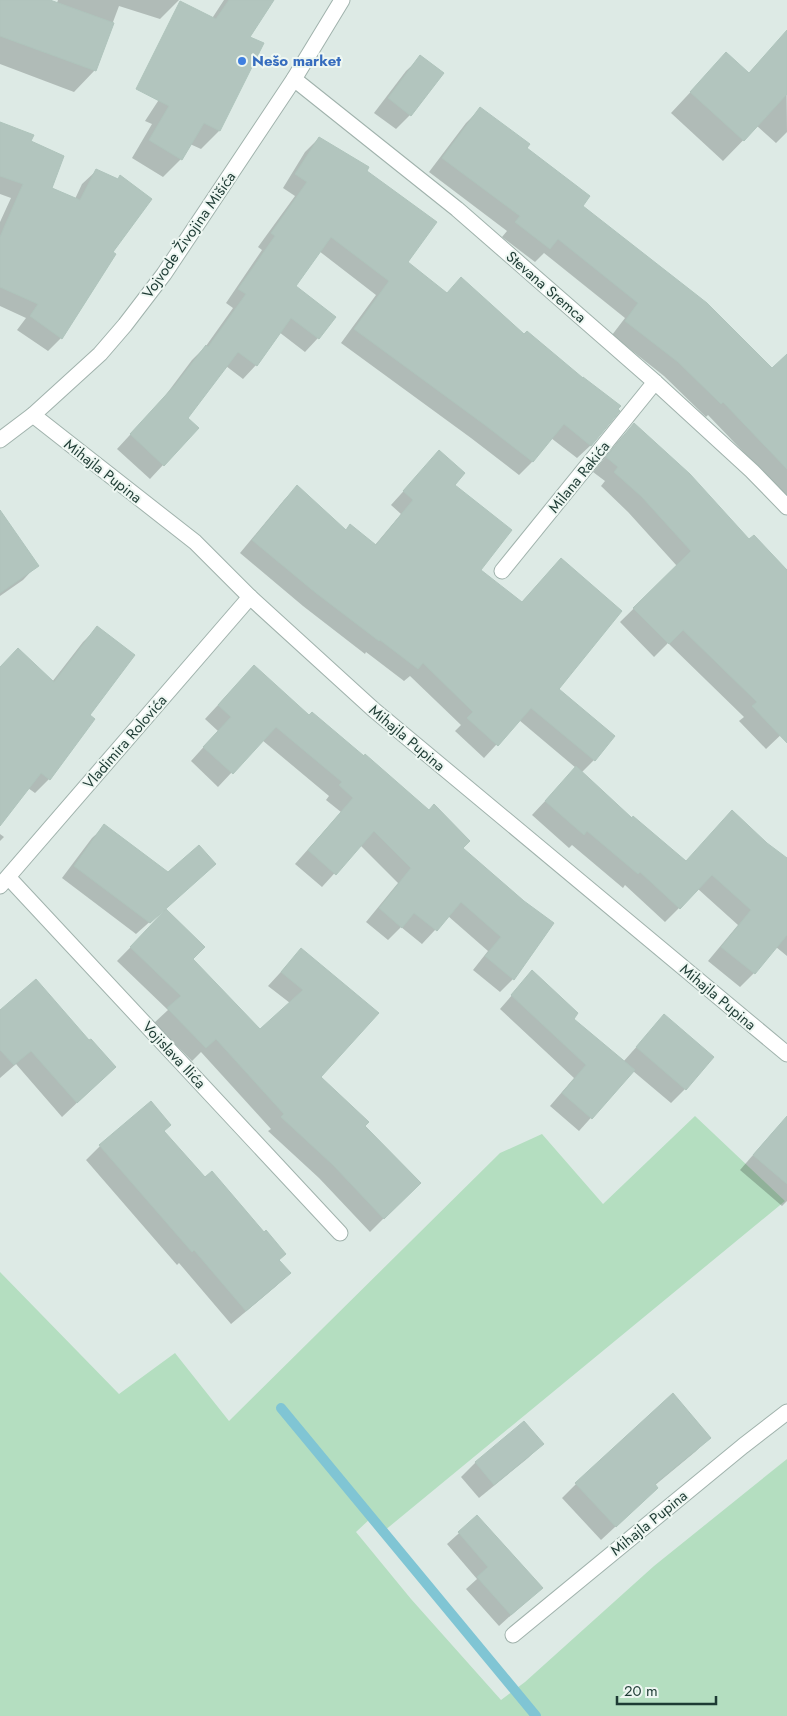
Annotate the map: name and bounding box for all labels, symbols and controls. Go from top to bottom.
place label: Nešo market [252,50,341,72]
marker: Nešo market [236,55,248,67]
street label: Vojvode Živojina Mišića [137,167,241,303]
street label: Stevana Sremca [501,246,591,328]
street label: Mihajla Pupina [59,434,147,508]
street label: Milana Rakića [543,436,615,518]
street label: Vladimira Rolovića [78,690,172,794]
street label: Mihajla Pupina [364,700,450,776]
street label: Mihajla Pupina [675,959,761,1035]
street label: Vojislava Ilića [137,1016,211,1094]
street label: Mihajla Pupina [606,1485,692,1561]
scale bar [617,1674,716,1706]
text: 20 m [624,1680,658,1702]

